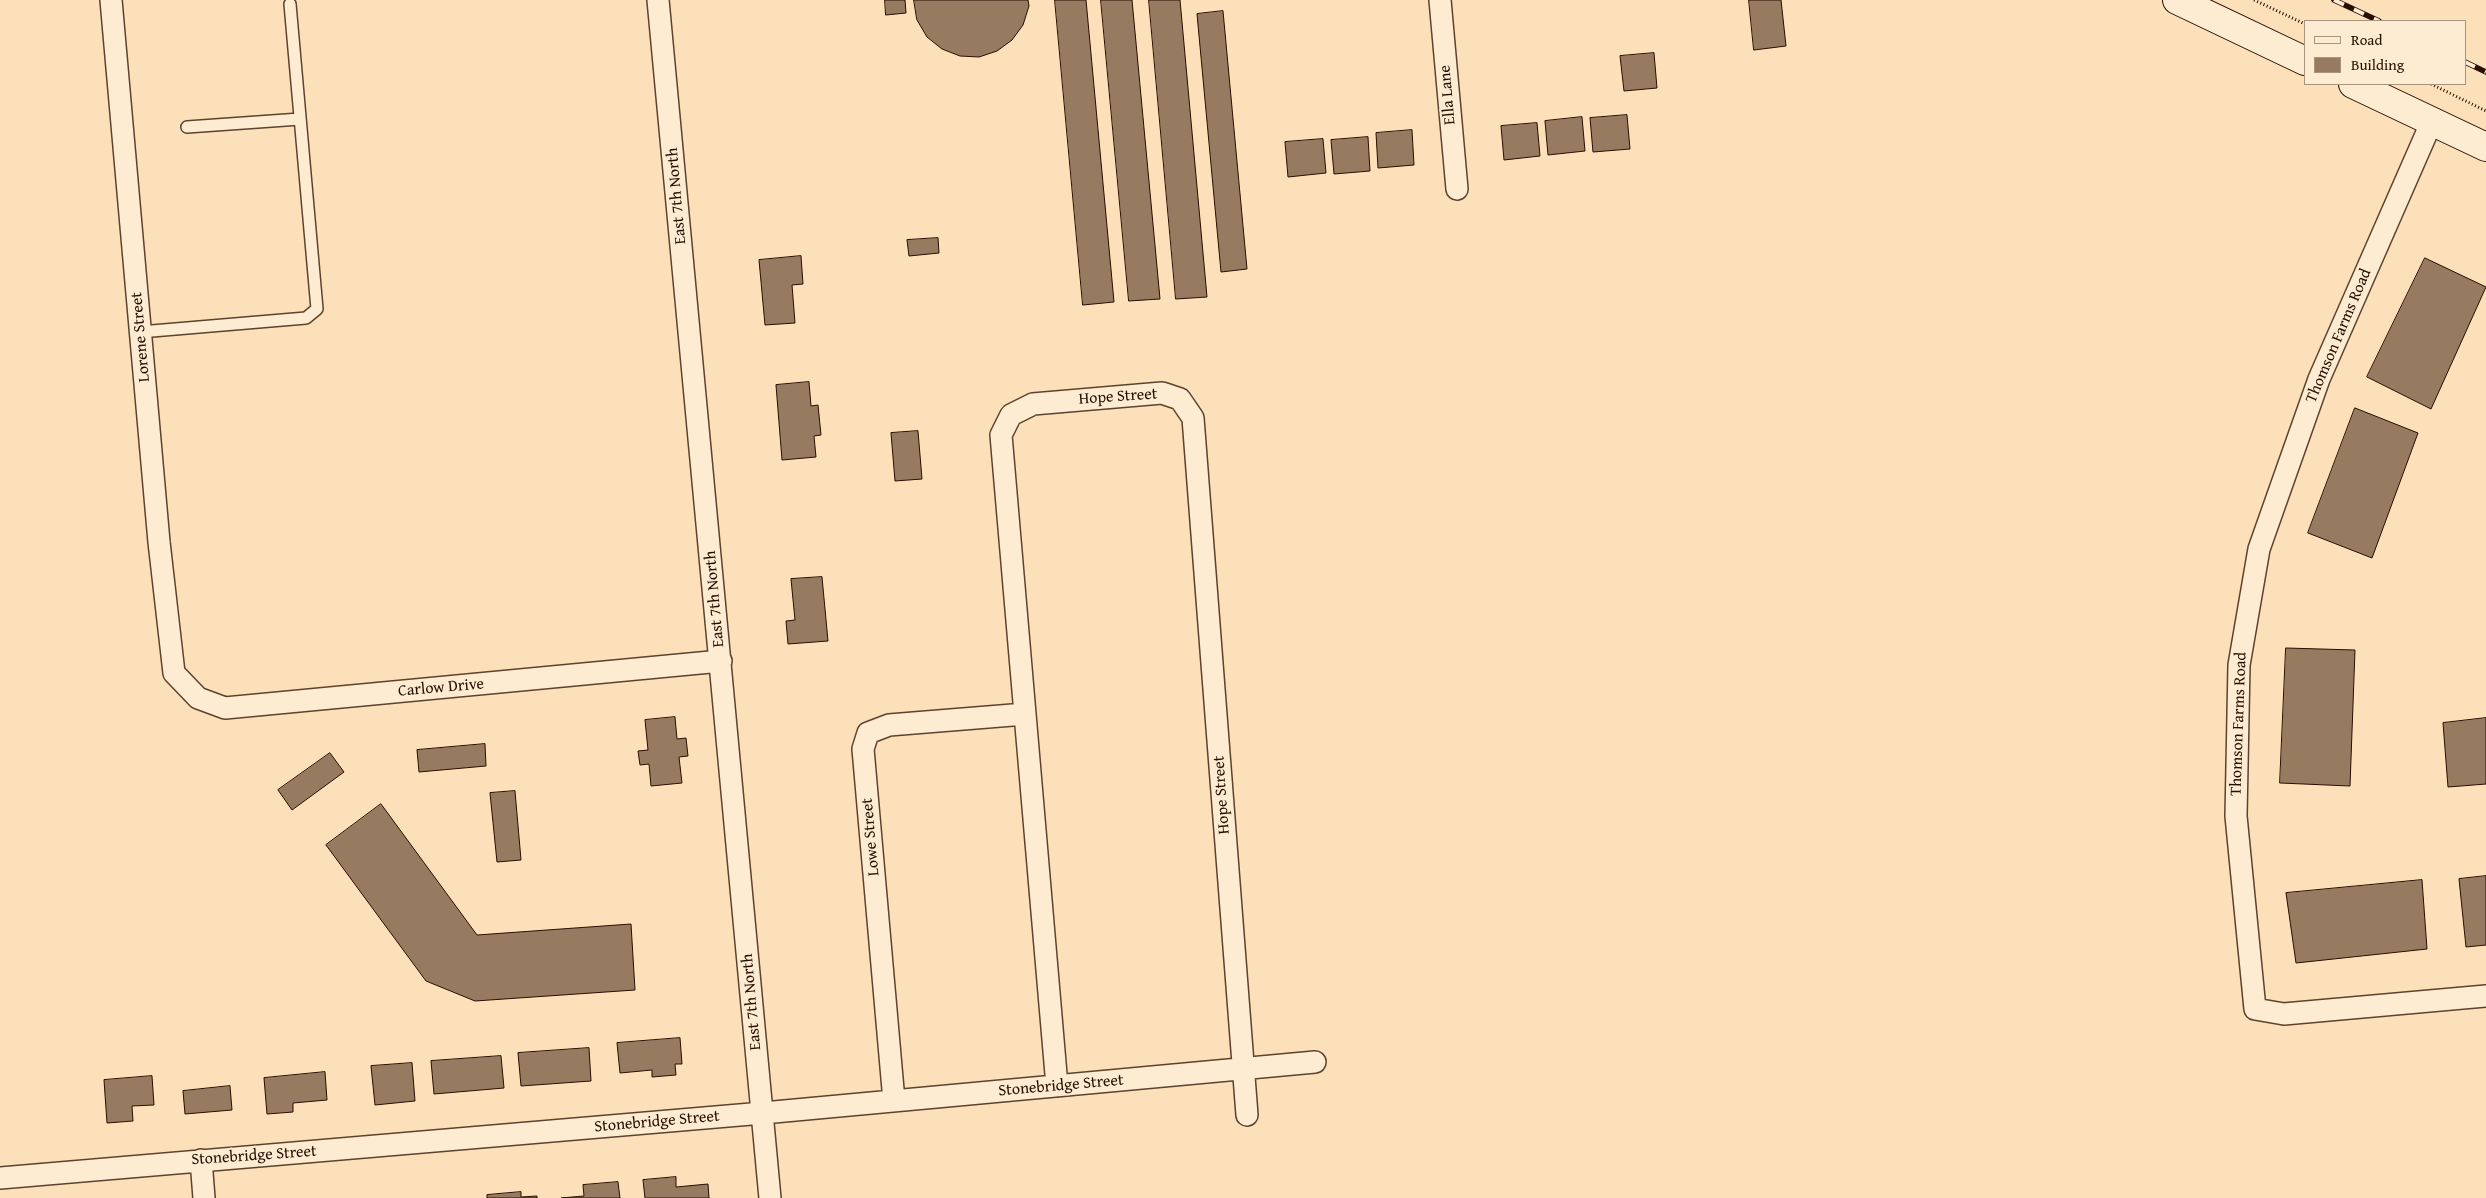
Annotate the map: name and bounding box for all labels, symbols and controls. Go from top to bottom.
legend [2304,20,2466,85]
text: Road [2351,29,2382,50]
text: Building [2351,54,2404,75]
street label: Ella Lane [1436,64,1460,126]
street label: East 7th North [663,147,691,245]
street label: Thomson Farms Road [2302,266,2376,406]
street label: Lorene Street [128,291,154,383]
street label: Hope Street [1078,385,1158,409]
street label: East 7th North [701,550,729,648]
street label: Thomson Farms Road [2227,652,2251,796]
street label: Carlow Drive [397,675,485,701]
street label: Hope Street [1210,755,1234,835]
street label: Lowe Street [858,797,884,877]
street label: East 7th North [738,953,766,1051]
street label: Stonebridge Street [998,1071,1124,1101]
street label: Stonebridge Street [594,1107,720,1137]
street label: Stonebridge Street [191,1142,317,1170]

